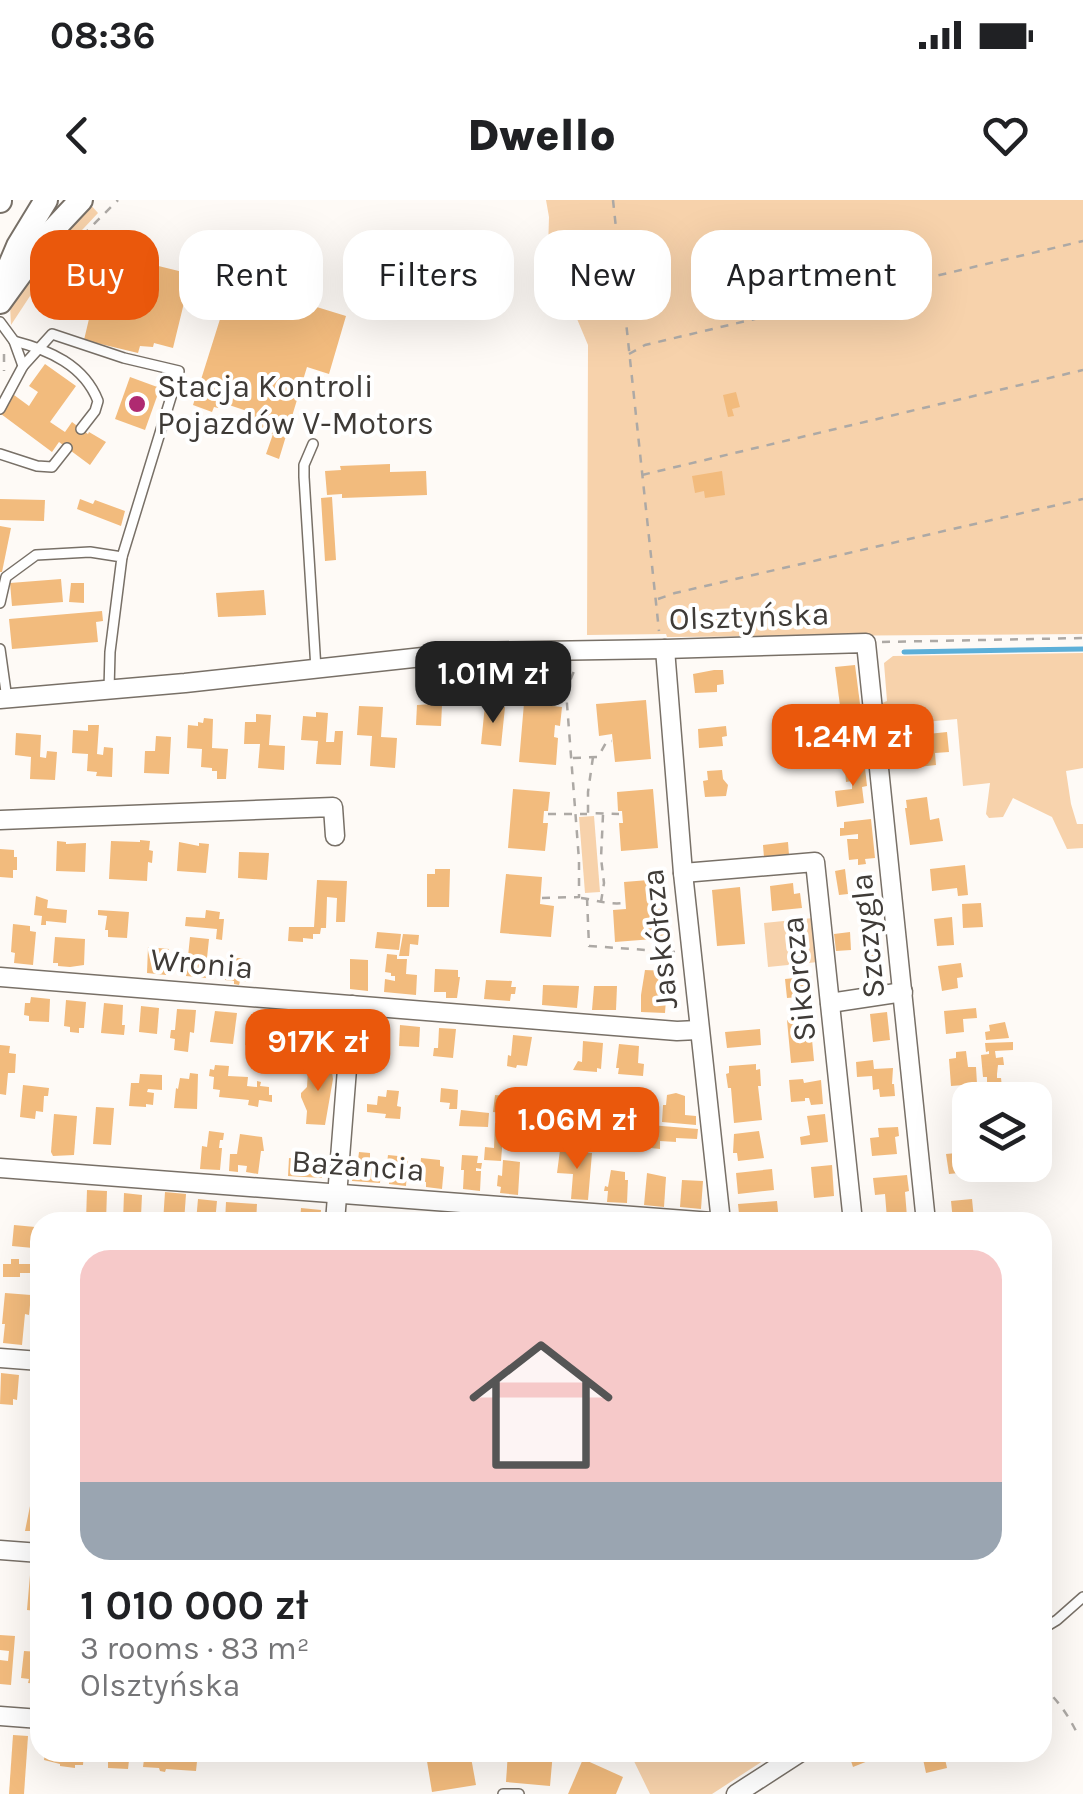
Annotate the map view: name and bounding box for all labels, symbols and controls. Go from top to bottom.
text: 08:36 [50,13,156,58]
icon: back [50,108,105,163]
icon: heart [978,108,1033,163]
text: Dwello [467,109,616,161]
chip: Buy [30,230,159,320]
chip: Rent [179,230,323,320]
chip: Filters [343,230,514,320]
chip: New [534,230,671,320]
chip: Apartment [691,230,932,320]
place label: Stacja Kontroli Pojazdów V-Motors [157,368,434,442]
marker: Stacja Kontroli Pojazdów V-Motors [126,393,148,415]
street label: Olsztyńska [668,595,830,638]
pin: 1.01M zł [390,641,596,726]
text: 1.01M zł [437,655,549,692]
pin: 1.24M zł [750,704,956,789]
text: 1.24M zł [794,718,912,755]
street label: Jaskółcza [634,867,685,1011]
street label: Szczygla [843,872,892,1000]
street label: Sikorcza [774,915,823,1043]
street label: Wronia [149,941,255,986]
pin: 917K zł [226,1009,410,1094]
text: 917K zł [267,1023,369,1060]
map controls [952,1082,1052,1182]
button: layers [952,1082,1052,1182]
pin: 1.06M zł [474,1087,680,1172]
text: 1.06M zł [517,1101,637,1138]
street label: Bażancia [290,1142,426,1189]
icon: home [451,1315,631,1495]
text: 1 010 000 zł [80,1580,308,1630]
text: 3 rooms · 83 m² [80,1630,310,1667]
text: Olsztyńska [80,1667,240,1704]

